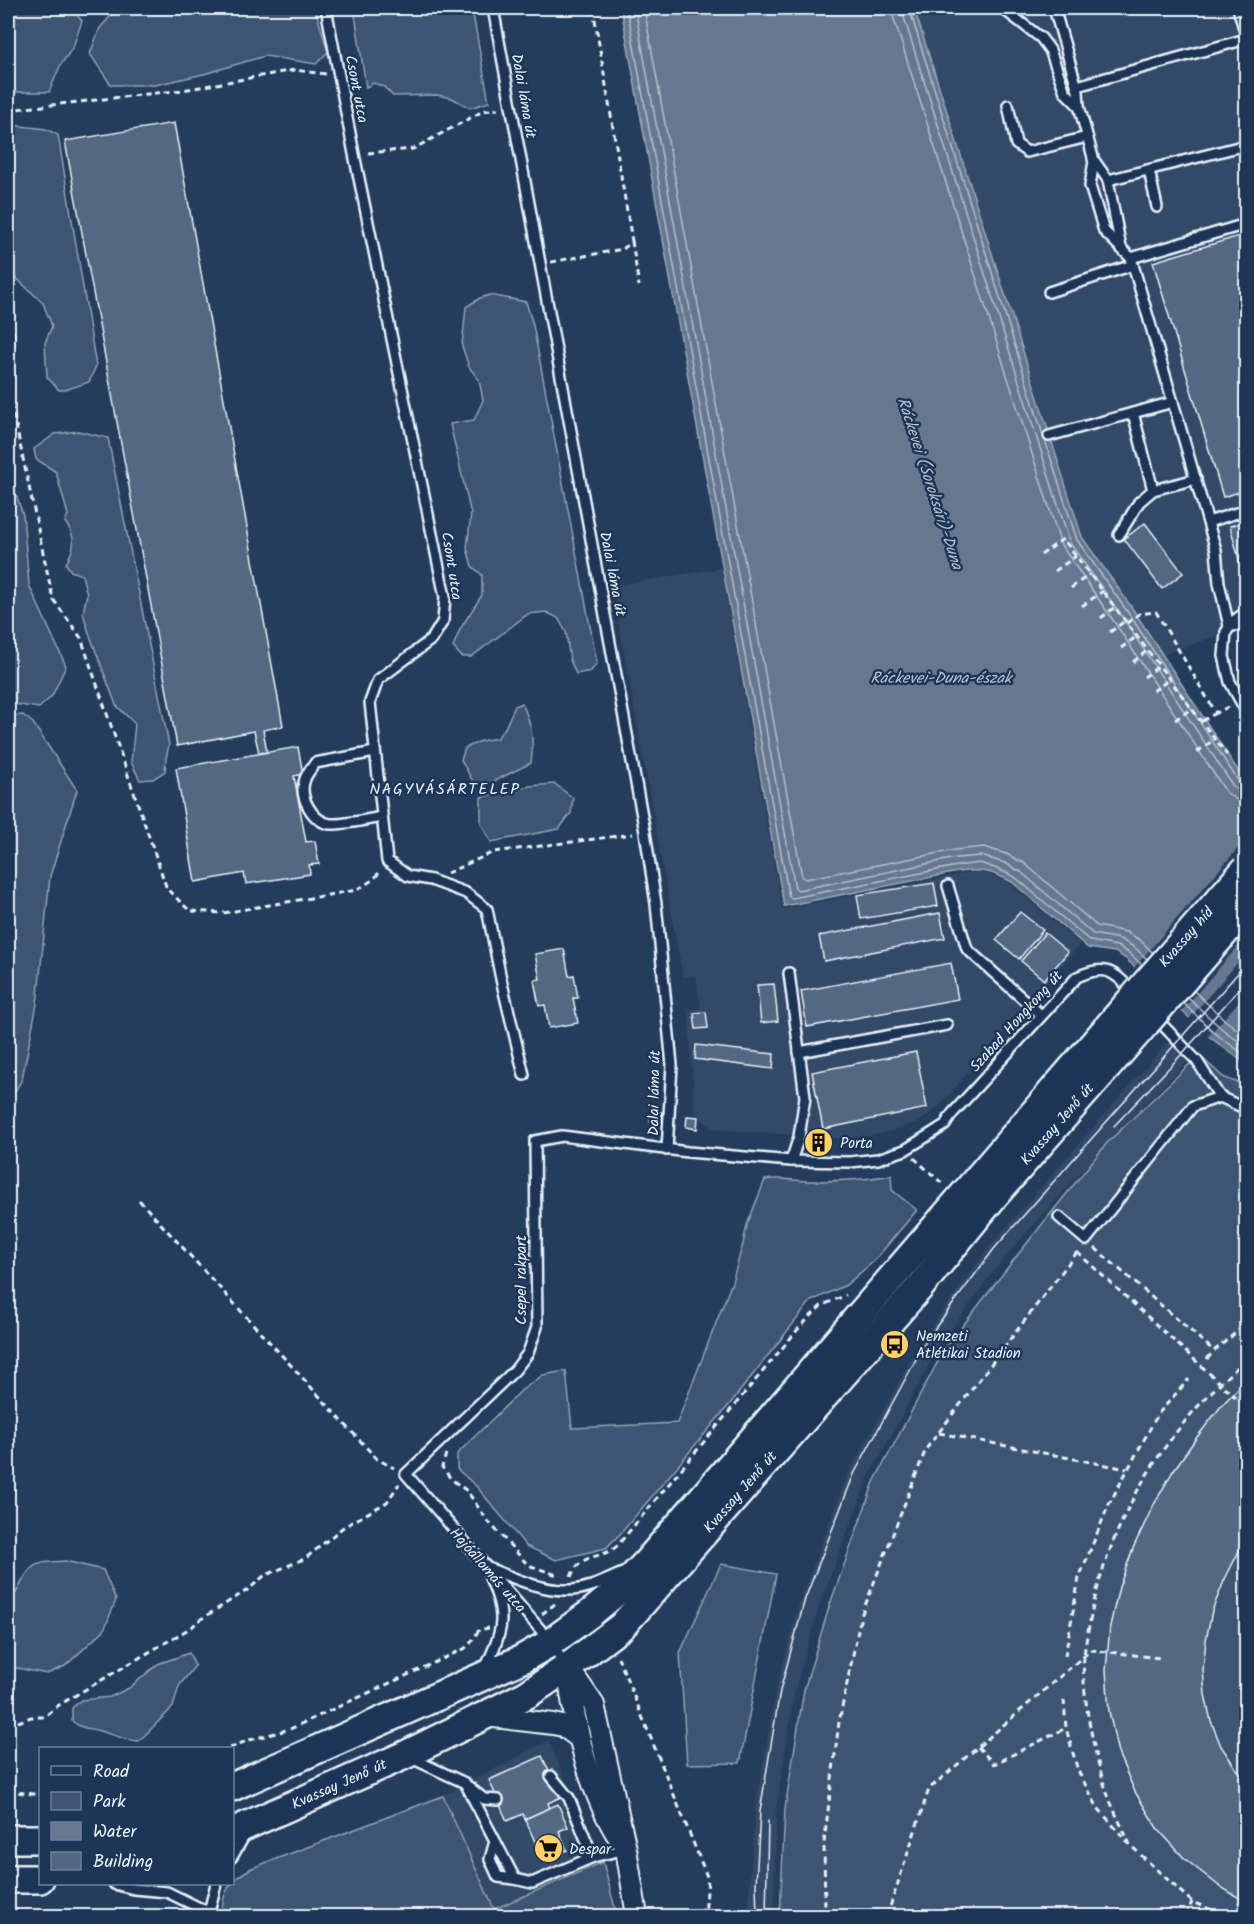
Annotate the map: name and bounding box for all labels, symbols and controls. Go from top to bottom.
street label: Dalai láma út [504,52,542,141]
street label: Csont utca [338,53,374,125]
water label: Ráckevei (Soroksári)-Duna [890,394,970,574]
street label: Csont utca [434,530,468,602]
street label: Dalai láma út [592,530,632,619]
water label: Ráckevei-Duna-észak [870,666,1014,691]
district label: NAGYVÁSÁRTELEP [369,777,521,802]
street label: Kvassay híd [1153,901,1220,974]
street label: Szabad Hongkong út [964,965,1069,1078]
street label: Dalai láma út [642,1050,668,1136]
street label: Kvassay Jenő út [1015,1078,1101,1171]
building icon: Porta [803,1127,835,1159]
place label: Porta [840,1132,873,1156]
street label: Csepel rakpart [510,1235,534,1325]
place label: Nemzeti Atlétikai Stadion [916,1325,1021,1366]
bus stop icon: Nemzeti Atlétikai Stadion [879,1329,911,1361]
street label: Kvassay Jenő út [698,1446,784,1539]
street label: Hajóállomás utca [443,1522,531,1619]
legend [39,1747,234,1885]
street label: Kvassay Jenő út [288,1753,391,1817]
text: Road [93,1758,130,1787]
text: Park [93,1788,126,1817]
text: Water [93,1818,138,1847]
supermarket icon: Despar [532,1833,564,1865]
place label: Despar [569,1838,612,1862]
text: Building [93,1848,153,1877]

